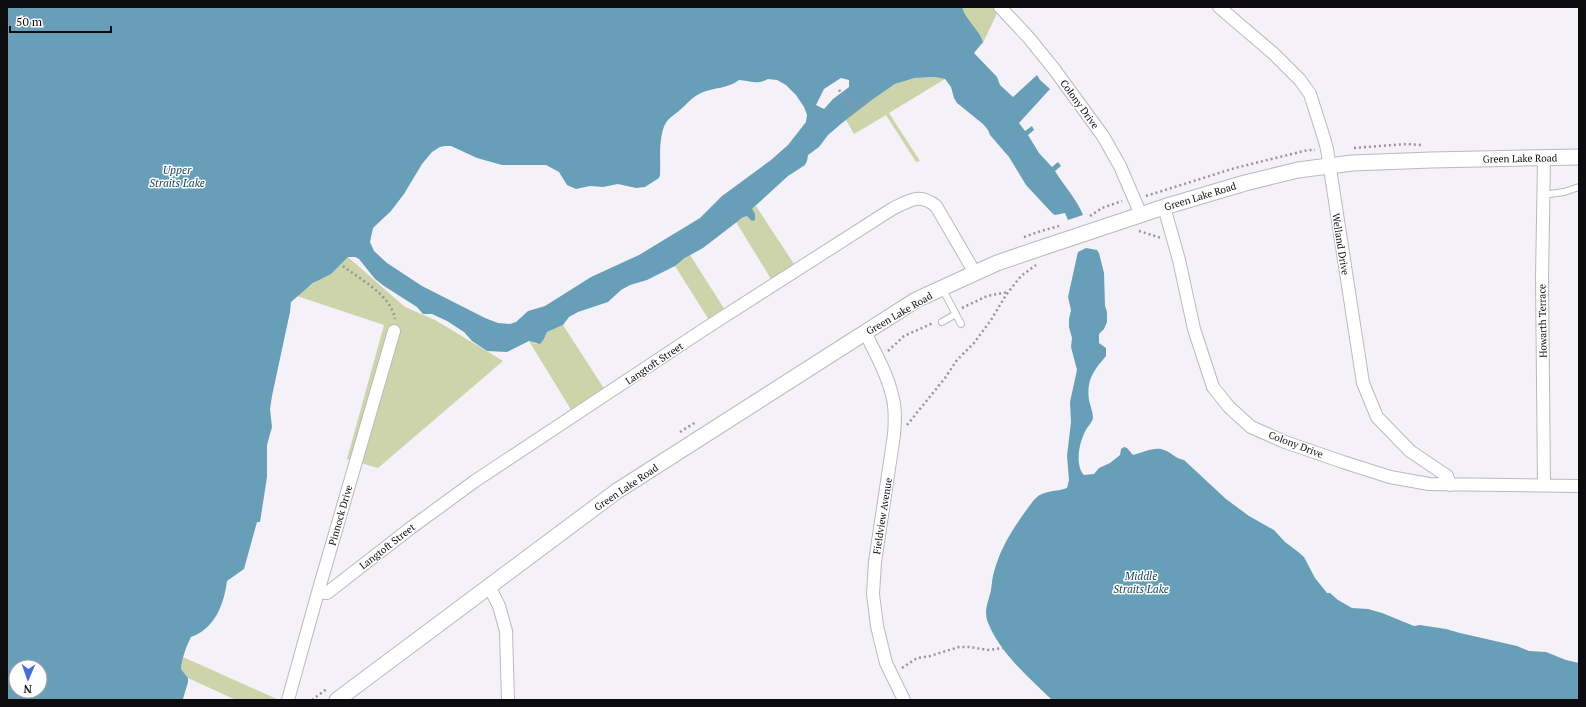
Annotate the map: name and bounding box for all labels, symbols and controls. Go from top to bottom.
scale bar [10,8,111,34]
text: 50 m [16,14,43,29]
street label: Colony Drive [1057,77,1102,131]
street label: Green Lake Road [1483,151,1558,166]
water label: Upper Straits Lake [149,163,205,190]
street label: Green Lake Road [1163,179,1238,214]
street label: Welland Drive [1329,212,1352,276]
street label: Howarth Terrace [1535,284,1550,358]
street label: Green Lake Road [864,289,935,338]
street label: Langtoft Street [623,339,686,388]
street label: Colony Drive [1267,428,1325,461]
street label: Green Lake Road [592,461,661,514]
street label: Fieldview Avenue [870,477,895,555]
street label: Pinnock Drive [326,483,355,547]
street label: Langtoft Street [357,520,418,572]
water label: Middle Straits Lake [1113,569,1169,596]
north arrow [8,659,48,699]
text: N [23,682,32,696]

